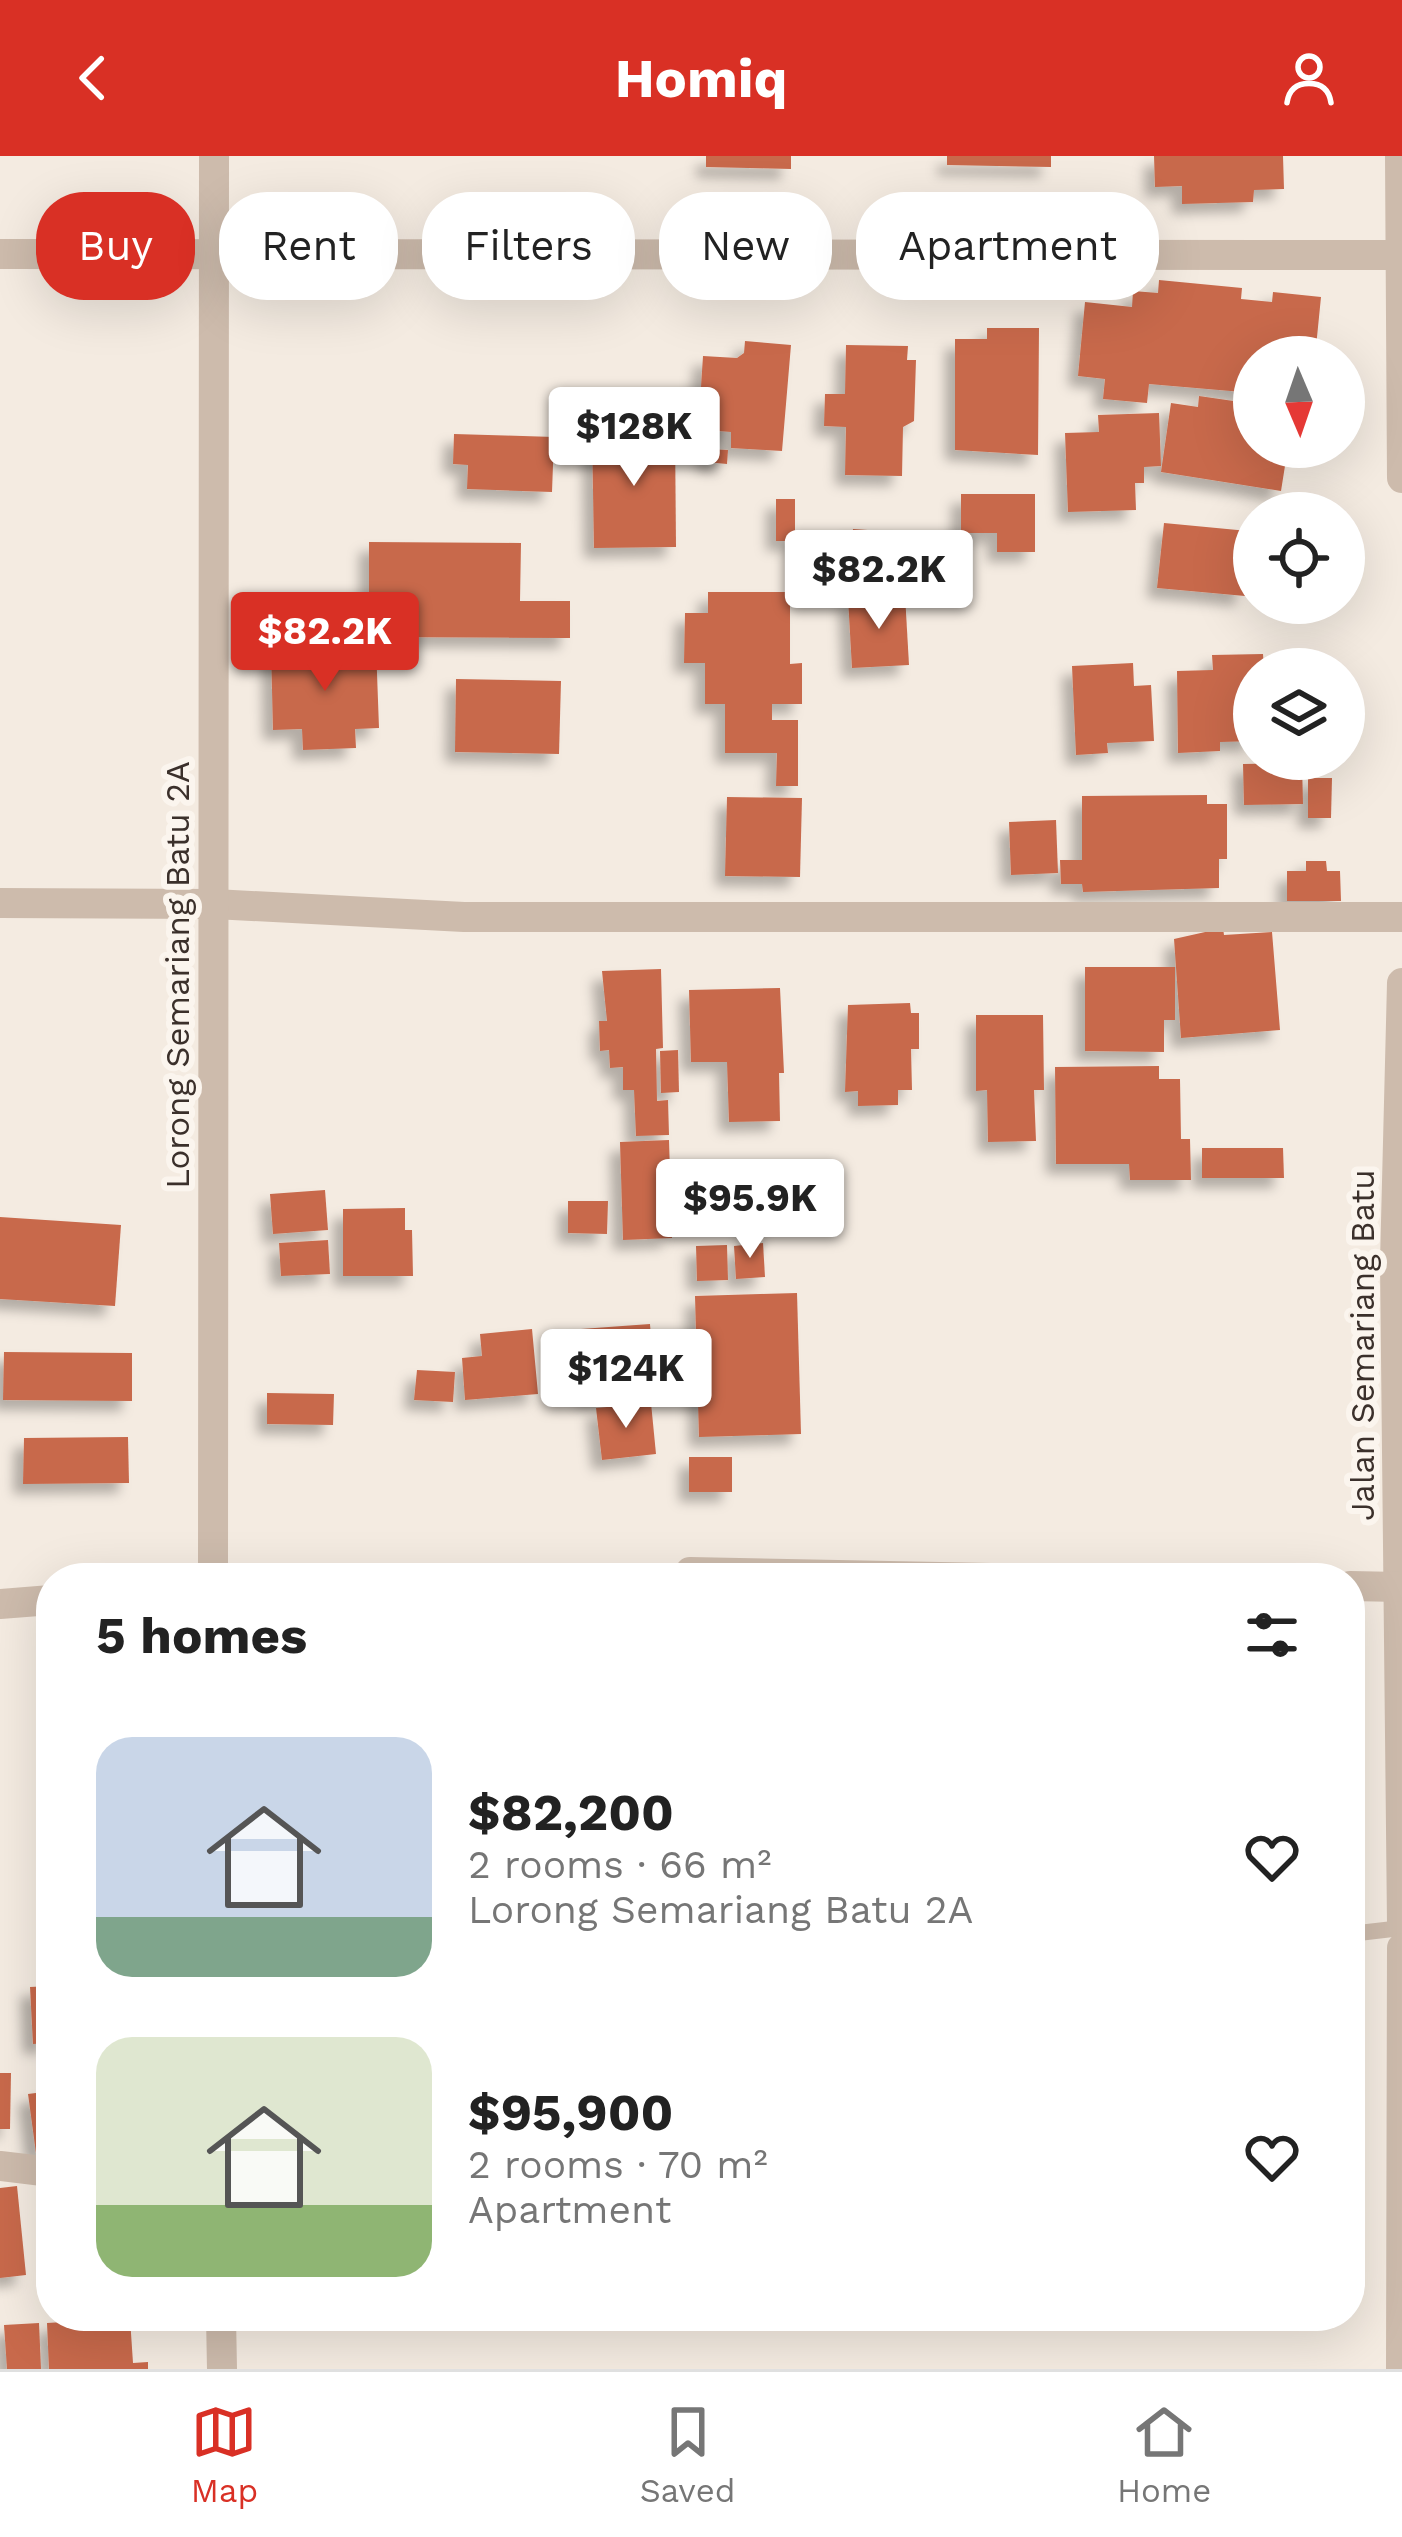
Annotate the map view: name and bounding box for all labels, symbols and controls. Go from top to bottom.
icon: back [60,45,126,111]
icon: person [1276,45,1342,111]
text: Homiq [615,47,787,110]
chip: Buy [36,192,195,300]
chip: Rent [219,192,398,300]
chip: Filters [422,192,635,300]
chip: New [659,192,832,300]
chip: Apartment [856,192,1159,300]
north arrow [1233,336,1365,468]
map controls [1233,336,1365,780]
pin: $128K [550,387,718,489]
text: $128K [576,403,692,448]
button: locate [1233,492,1365,624]
pin: $82.2K [781,530,977,632]
text: $82.2K [812,546,946,591]
pin: $82.2K [227,592,423,694]
text: $82.2K [258,608,392,653]
button: layers [1233,648,1365,780]
street label: Lorong Semariang Batu 2A [158,761,197,1189]
pin: $95.9K [652,1159,848,1261]
street label: Jalan Semariang Batu [1343,1169,1382,1521]
text: $95.9K [683,1175,817,1220]
pin: $124K [542,1329,710,1431]
text: $124K [568,1345,684,1390]
icon: filters [1239,1602,1305,1668]
text: 5 homes [96,1606,307,1665]
text: $82,200 [468,1783,674,1842]
icon: home [192,1785,336,1929]
icon: heart [1239,1824,1305,1890]
text: 2 rooms · 66 m² [468,1842,771,1887]
text: Lorong Semariang Batu 2A [468,1887,973,1932]
text: $95,900 [468,2083,673,2142]
icon: home [192,2085,336,2229]
icon: heart [1239,2124,1305,2190]
text: 2 rooms · 70 m² [468,2142,768,2187]
text: Apartment [468,2187,671,2232]
tab: Map [191,2399,258,2510]
tab: Saved [640,2399,735,2510]
tab: Home [1117,2399,1211,2510]

